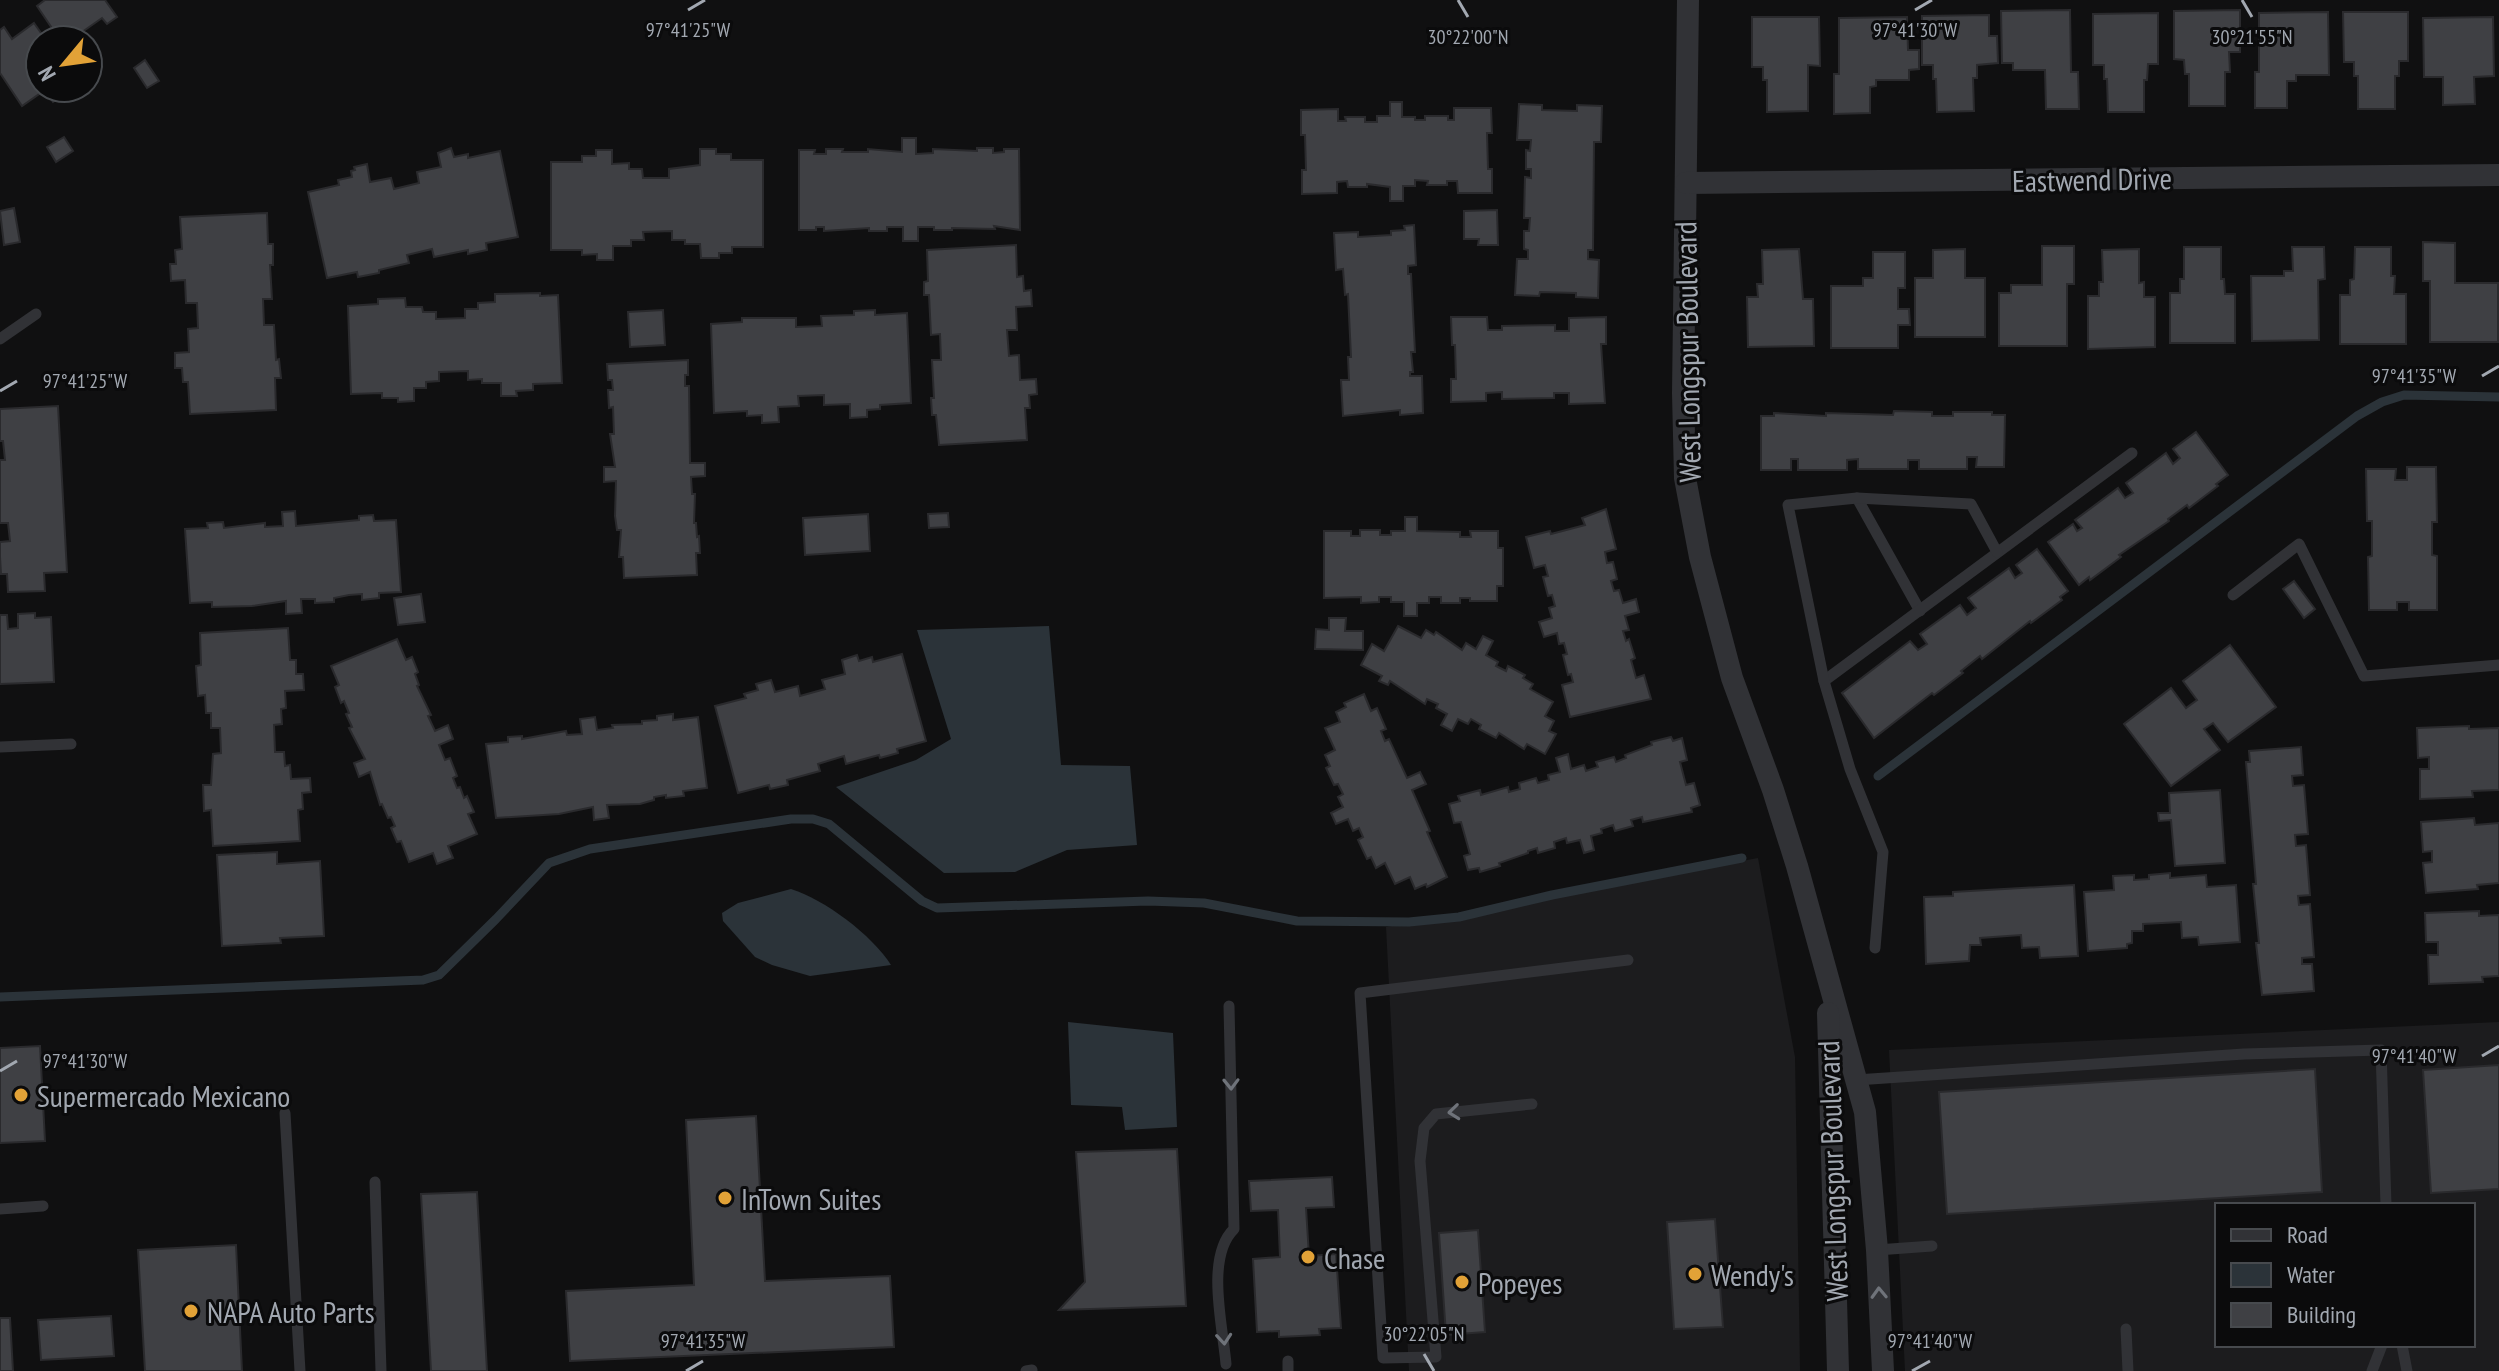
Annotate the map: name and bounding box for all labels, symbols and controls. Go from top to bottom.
text: 97°41'25"W [646,17,731,43]
text: 97°41'30"W [1873,17,1958,43]
north arrow [24,24,104,104]
text: 30°22'00"N [1428,24,1508,50]
text: 30°21'55"N [2212,24,2292,50]
text: N [31,62,62,86]
street label: Eastwend Drive [2012,158,2172,200]
street label: West Longspur Boulevard [1665,221,1709,483]
text: 97°41'35"W [2372,363,2457,389]
text: 97°41'25"W [43,368,128,394]
street label: West Longspur Boulevard [1808,1040,1856,1302]
text: 97°41'40"W [2372,1043,2457,1069]
text: 97°41'30"W [43,1048,128,1074]
place label: Supermercado Mexicano [37,1076,290,1115]
one-way arrow [1222,1078,1239,1091]
marker: Supermercado Mexicano [12,1086,30,1104]
one-way arrow [1447,1103,1460,1120]
place label: InTown Suites [741,1179,881,1218]
marker: InTown Suites [716,1189,734,1207]
legend [2215,1203,2475,1347]
text: Road [2287,1219,2328,1250]
place label: Chase [1324,1238,1385,1277]
marker: Chase [1299,1248,1317,1266]
place label: Wendy's [1711,1255,1794,1294]
text: Water [2287,1259,2335,1290]
place label: Popeyes [1478,1263,1562,1302]
marker: Wendy's [1686,1265,1704,1283]
marker: Popeyes [1453,1273,1471,1291]
one-way arrow [1871,1286,1888,1299]
place label: NAPA Auto Parts [207,1292,375,1331]
text: Building [2287,1299,2356,1330]
marker: NAPA Auto Parts [182,1302,200,1320]
text: 30°22'05"N [1384,1321,1464,1347]
text: 97°41'35"W [661,1328,746,1354]
text: 97°41'40"W [1888,1328,1973,1354]
one-way arrow [1215,1333,1232,1346]

